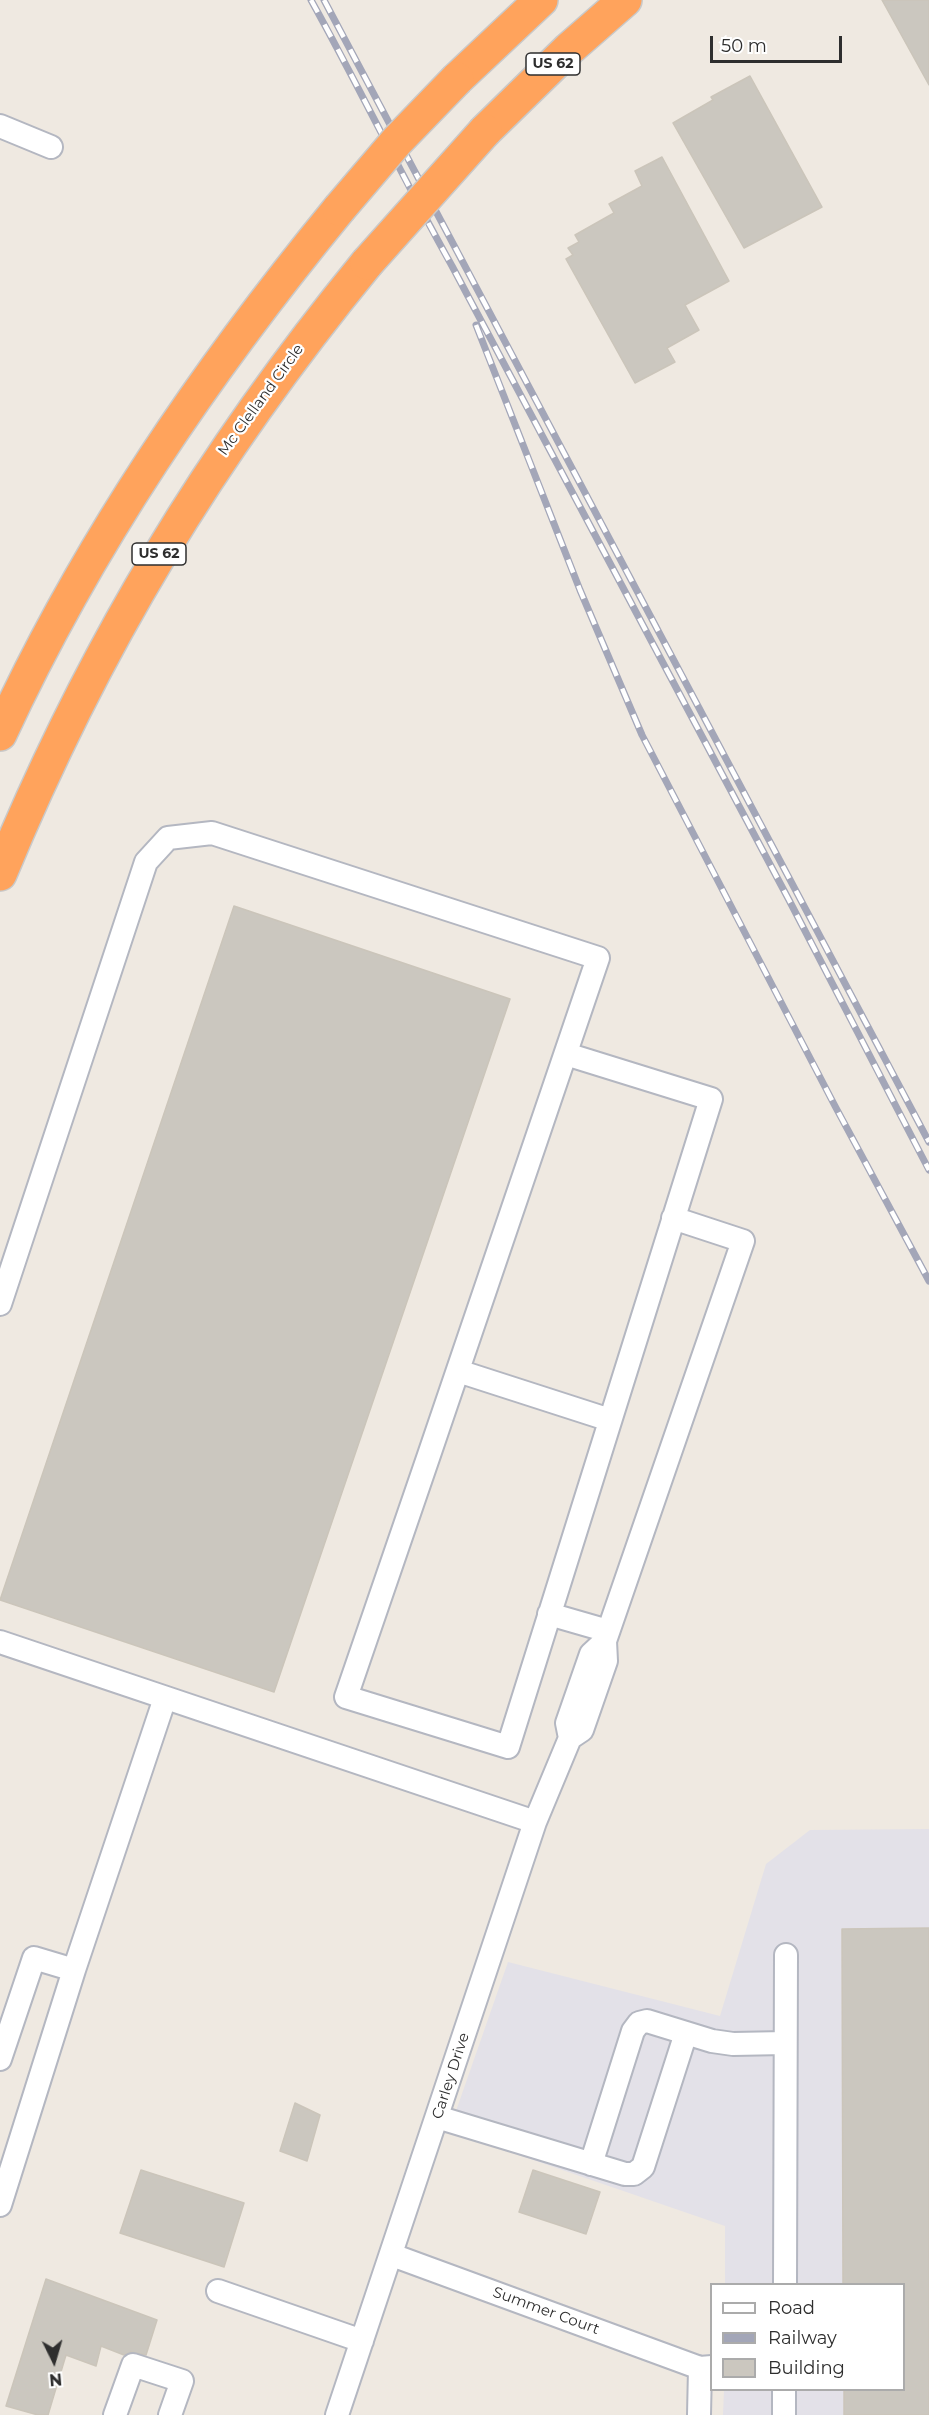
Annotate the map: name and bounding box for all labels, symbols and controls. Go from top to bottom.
scale bar [713,24,845,62]
text: 50 m [721,35,767,57]
road number: US 62 [526,53,580,75]
street label: Mc Clelland Circle [214,341,308,459]
road number: US 62 [132,543,186,565]
street label: Carley Drive [429,2031,473,2121]
street label: Summer Court [490,2283,602,2339]
legend [710,2283,905,2391]
text: Road [768,2297,815,2319]
text: Railway [768,2327,837,2349]
north arrow [24,2331,84,2391]
text: Building [768,2357,845,2379]
text: N [48,2369,63,2389]

